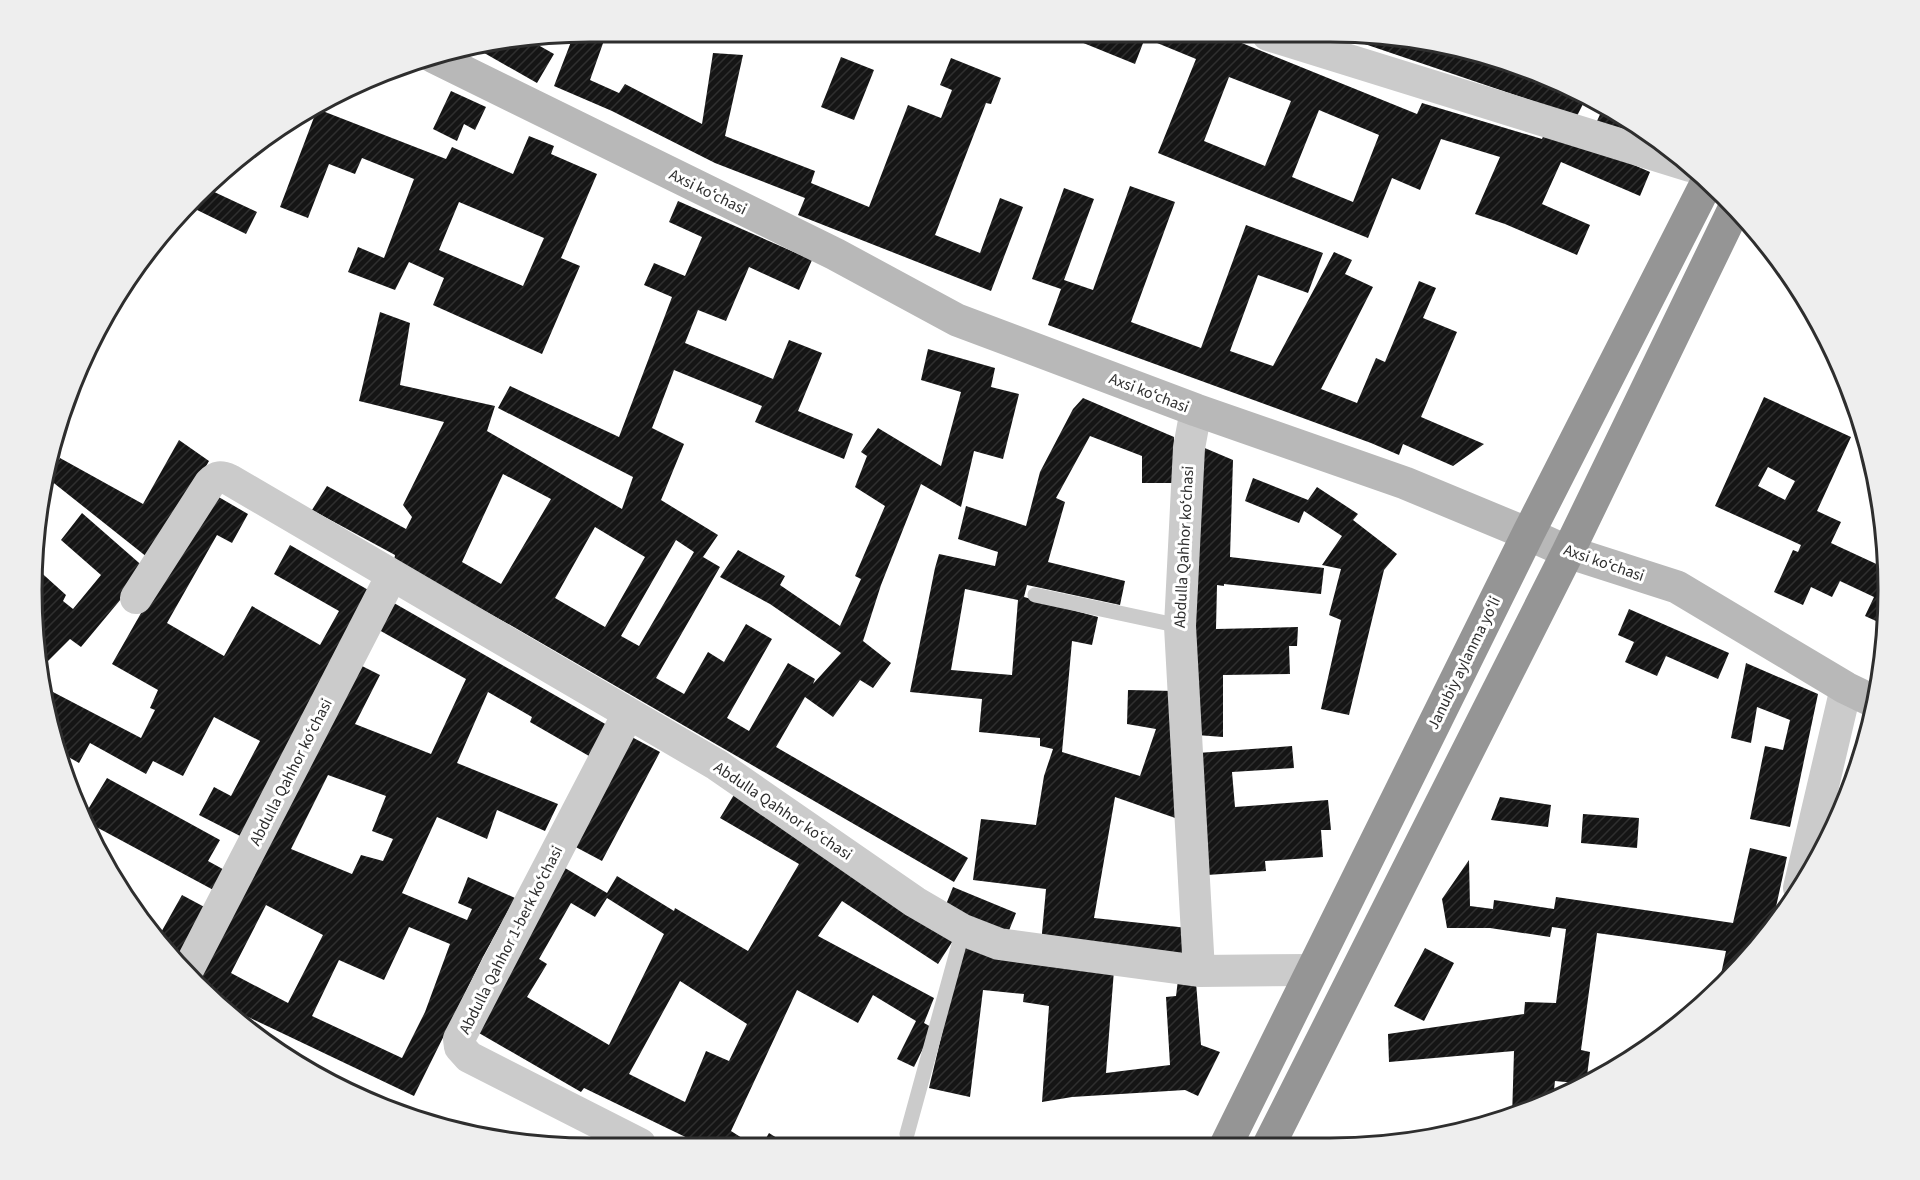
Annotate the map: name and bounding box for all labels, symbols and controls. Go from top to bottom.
street label: Axsi koʻchasi [665,164,751,220]
street label: Axsi koʻchasi [1106,368,1192,418]
street label: Abdulla Qahhor koʻchasi [1169,465,1199,629]
street label: Axsi koʻchasi [1561,539,1647,587]
street label: Janubiy aylanma yoʻli [1422,593,1506,733]
street label: Abdulla Qahhor koʻchasi [244,695,338,849]
street label: Abdulla Qahhor koʻchasi [710,756,856,866]
street label: Аbdulla Qahhor 1-berk koʻchasi [454,842,568,1038]

